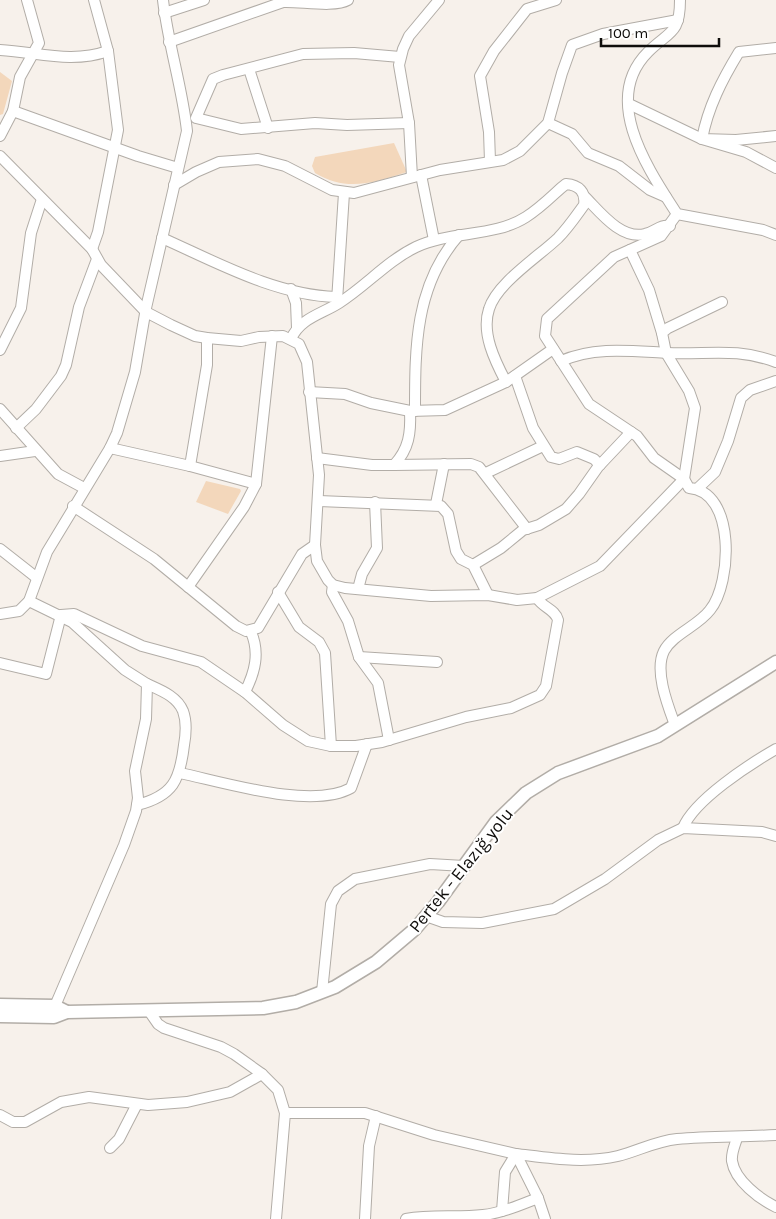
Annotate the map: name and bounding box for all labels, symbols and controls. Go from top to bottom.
scale bar [601,15,718,47]
text: 100 m [608,24,648,42]
street label: Pertek - Elazığ yolu [404,803,518,937]

